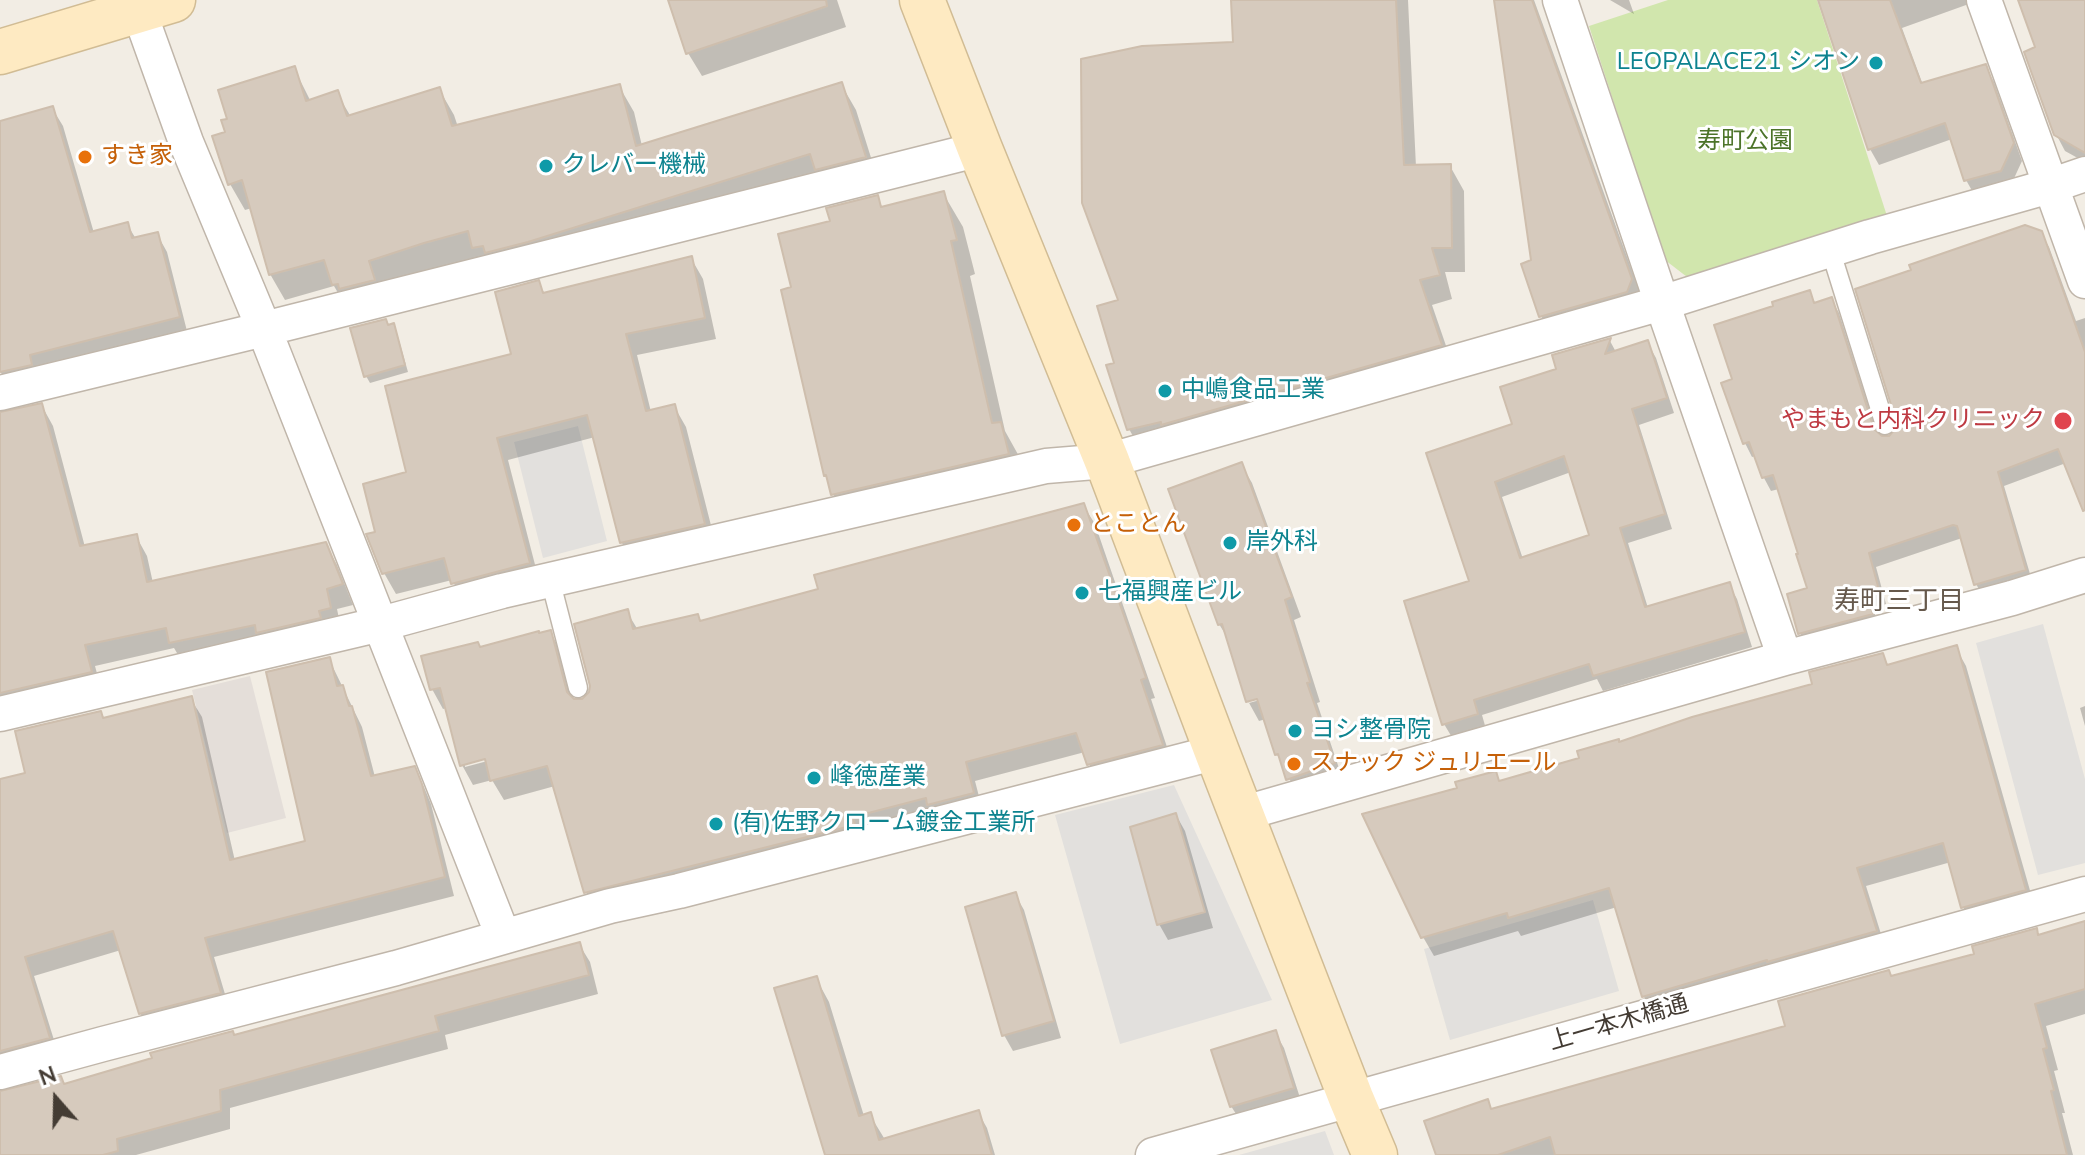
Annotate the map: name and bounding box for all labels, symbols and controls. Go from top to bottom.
place label: LEOPALACE21 シオン [1617,49,1860,77]
marker: LEOPALACE21 シオン [1867,54,1885,72]
park label: 寿町公園 [1697,128,1793,156]
place label: すき家 [101,143,173,171]
marker: すき家 [76,148,94,166]
place label: クレバー機械 [562,152,706,180]
marker: クレバー機械 [537,157,555,175]
place label: 中嶋食品工業 [1181,377,1325,405]
marker: 中嶋食品工業 [1156,382,1174,400]
place label: やまもと内科クリニック [1781,407,2045,435]
marker: やまもと内科クリニック [2052,410,2074,432]
place label: とことん [1090,511,1186,539]
marker: とことん [1065,516,1083,534]
place label: 岸外科 [1246,529,1318,557]
marker: 岸外科 [1221,534,1239,552]
place label: 七福興産ビル [1098,579,1242,607]
marker: 七福興産ビル [1073,584,1091,602]
district label: 寿町三丁目 [1834,587,1964,619]
place label: ヨシ整骨院 [1311,717,1431,745]
marker: ヨシ整骨院 [1286,722,1304,740]
place label: スナック ジュリエール [1310,750,1556,778]
marker: スナック ジュリエール [1285,755,1303,773]
place label: 峰徳産業 [830,764,926,792]
marker: 峰徳産業 [805,769,823,787]
place label: (有)佐野クローム鍍金工業所 [732,810,1035,838]
marker: (有)佐野クローム鍍金工業所 [707,815,725,833]
street label: 上一本木橋通 [1546,990,1692,1058]
north arrow [16,1059,96,1139]
text: N [35,1060,61,1093]

